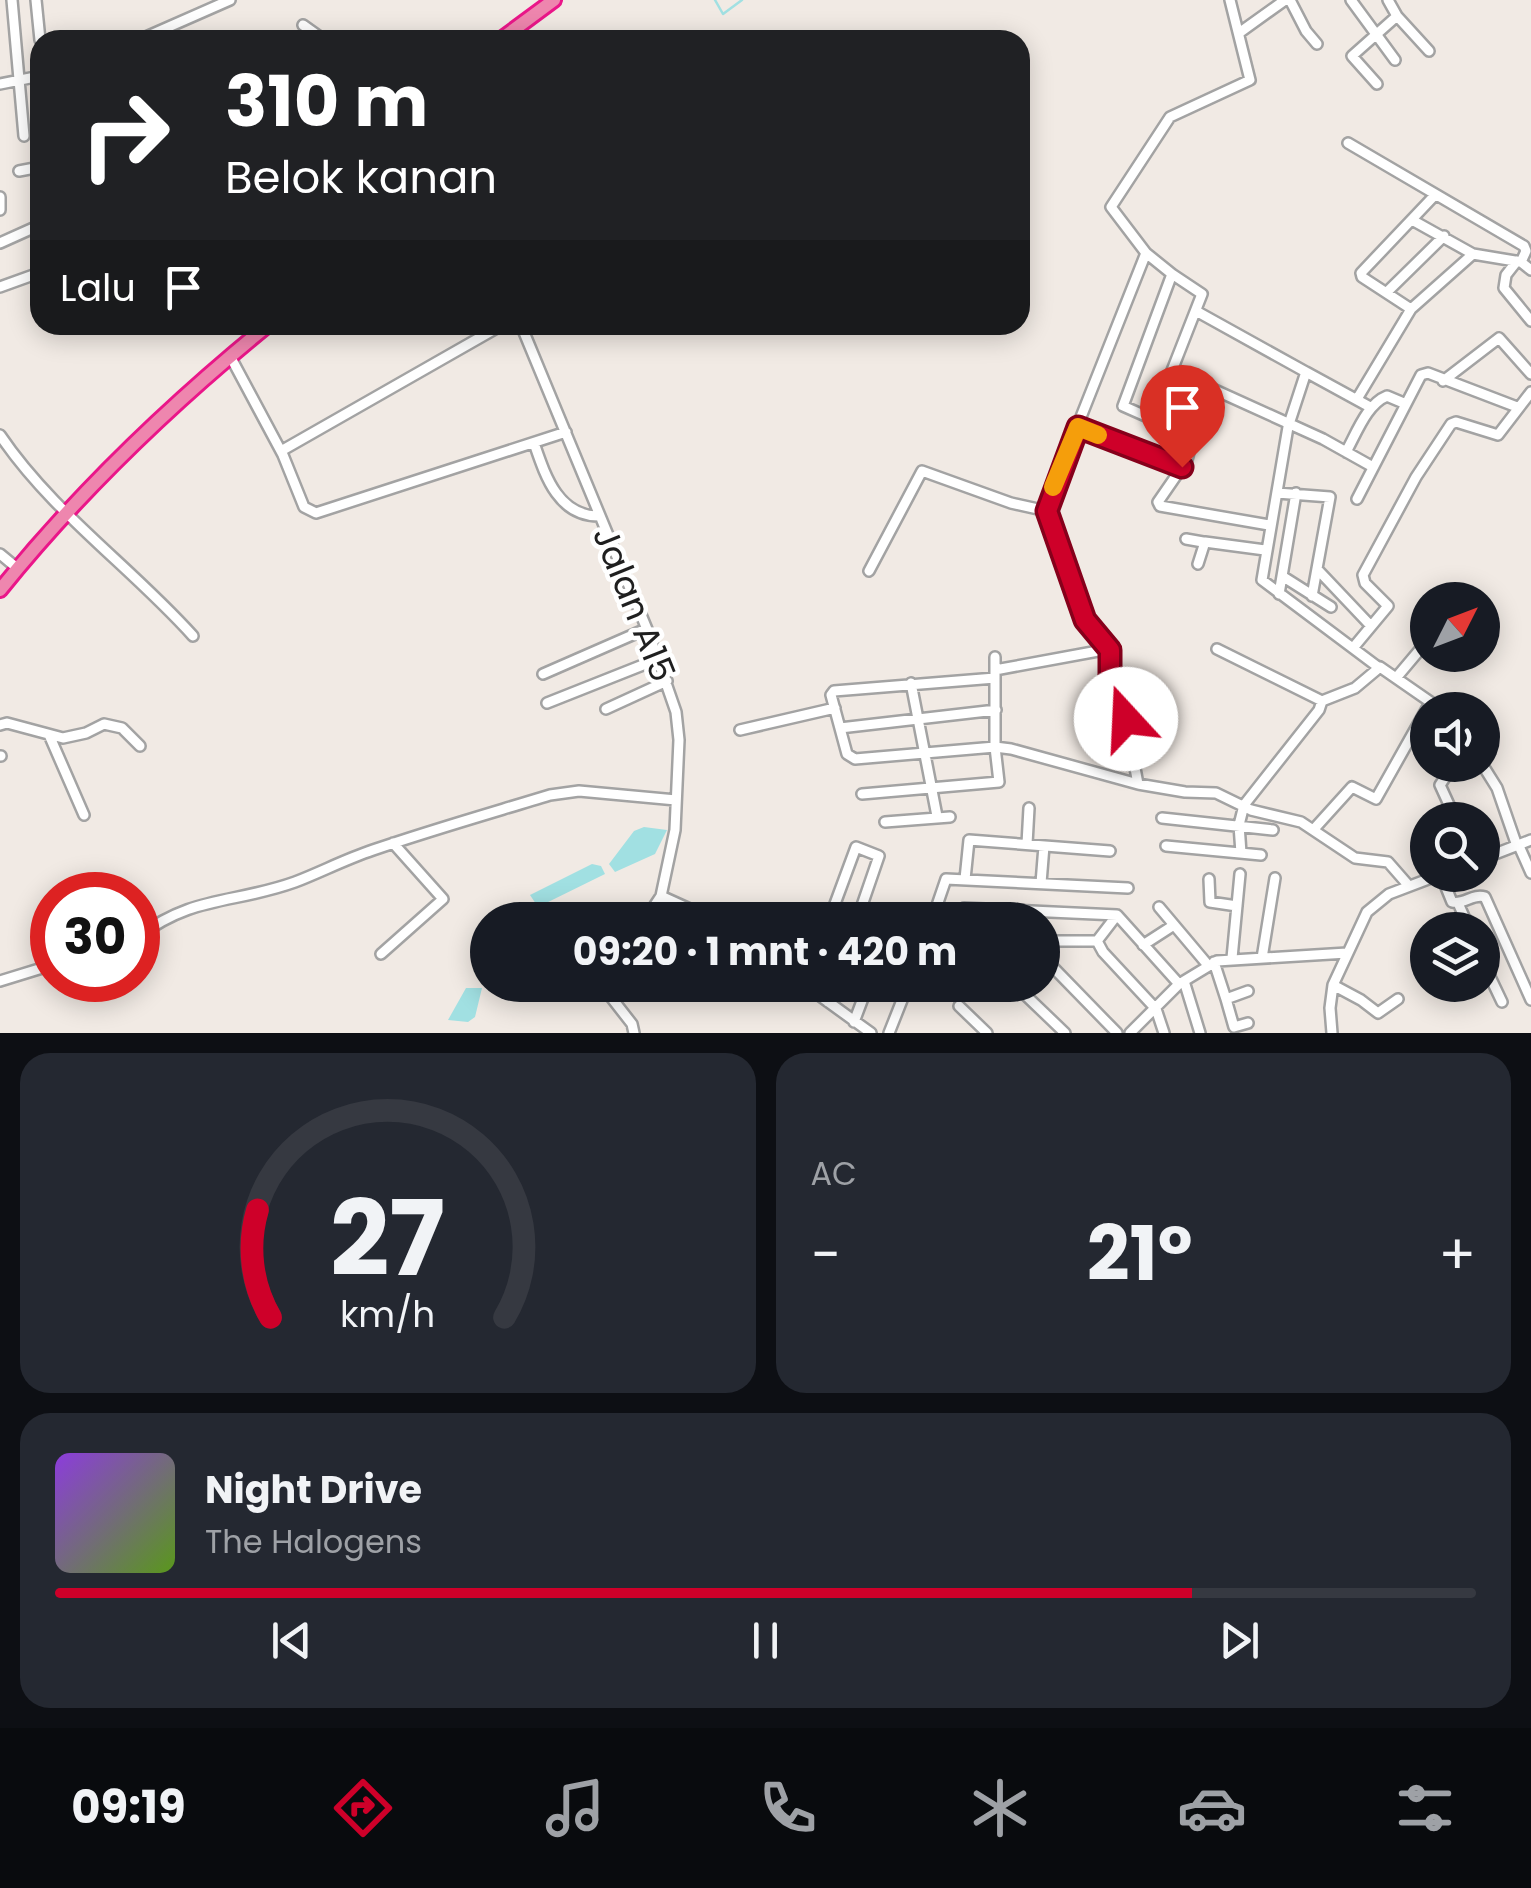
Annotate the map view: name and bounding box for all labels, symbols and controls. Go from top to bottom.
text: 310 m [225,52,428,151]
icon: right [60,70,190,200]
text: Belok kanan [225,146,497,209]
icon: arrive [156,260,211,315]
text: Lalu [60,261,136,314]
pin [1140,365,1225,468]
icon: arrive [1155,380,1210,435]
street label: Jalan A15 [581,519,688,689]
north arrow [1410,582,1500,672]
map controls [1410,582,1500,1002]
position arrow [1074,667,1178,771]
button: sound [1410,692,1500,782]
button: search [1410,802,1500,892]
speed limit sign: 30 [30,872,160,1002]
button: layers [1410,912,1500,1002]
text: 09:20 · 1 mnt · 420 m [573,925,957,978]
text: AC [811,1151,857,1196]
text: 27 [330,1166,445,1311]
text: 21° [1087,1201,1193,1306]
text: − [811,1216,841,1293]
text: + [1438,1216,1476,1293]
text: km/h [340,1289,435,1340]
text: Night Drive [205,1463,422,1516]
text: The Halogens [205,1519,422,1564]
icon: previous [264,1613,319,1668]
icon: pause [738,1613,793,1668]
icon: next [1212,1613,1267,1668]
icon: directions [328,1773,398,1843]
icon: music [540,1773,610,1843]
icon: phone [753,1773,823,1843]
icon: climate [965,1773,1035,1843]
icon: car [1177,1773,1247,1843]
icon: filters [1390,1773,1460,1843]
text: 09:19 [71,1776,186,1839]

